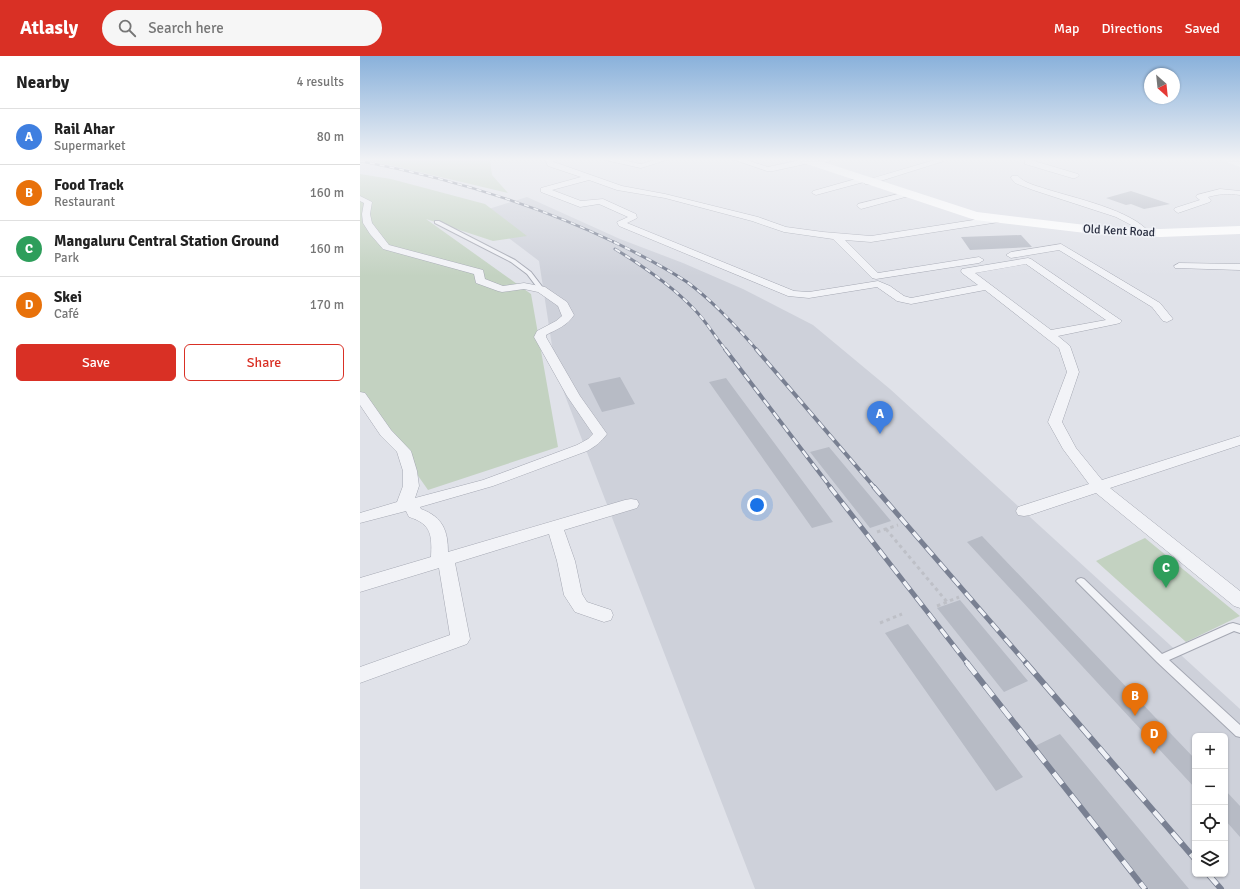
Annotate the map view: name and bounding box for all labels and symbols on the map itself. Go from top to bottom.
north arrow [1144,68,1180,104]
street label: Old Kent Road [1082,222,1156,240]
pin: A [867,401,893,434]
your location [747,495,767,515]
pin: C [1153,555,1179,588]
pin: B [1122,683,1148,716]
pin: D [1141,721,1167,754]

